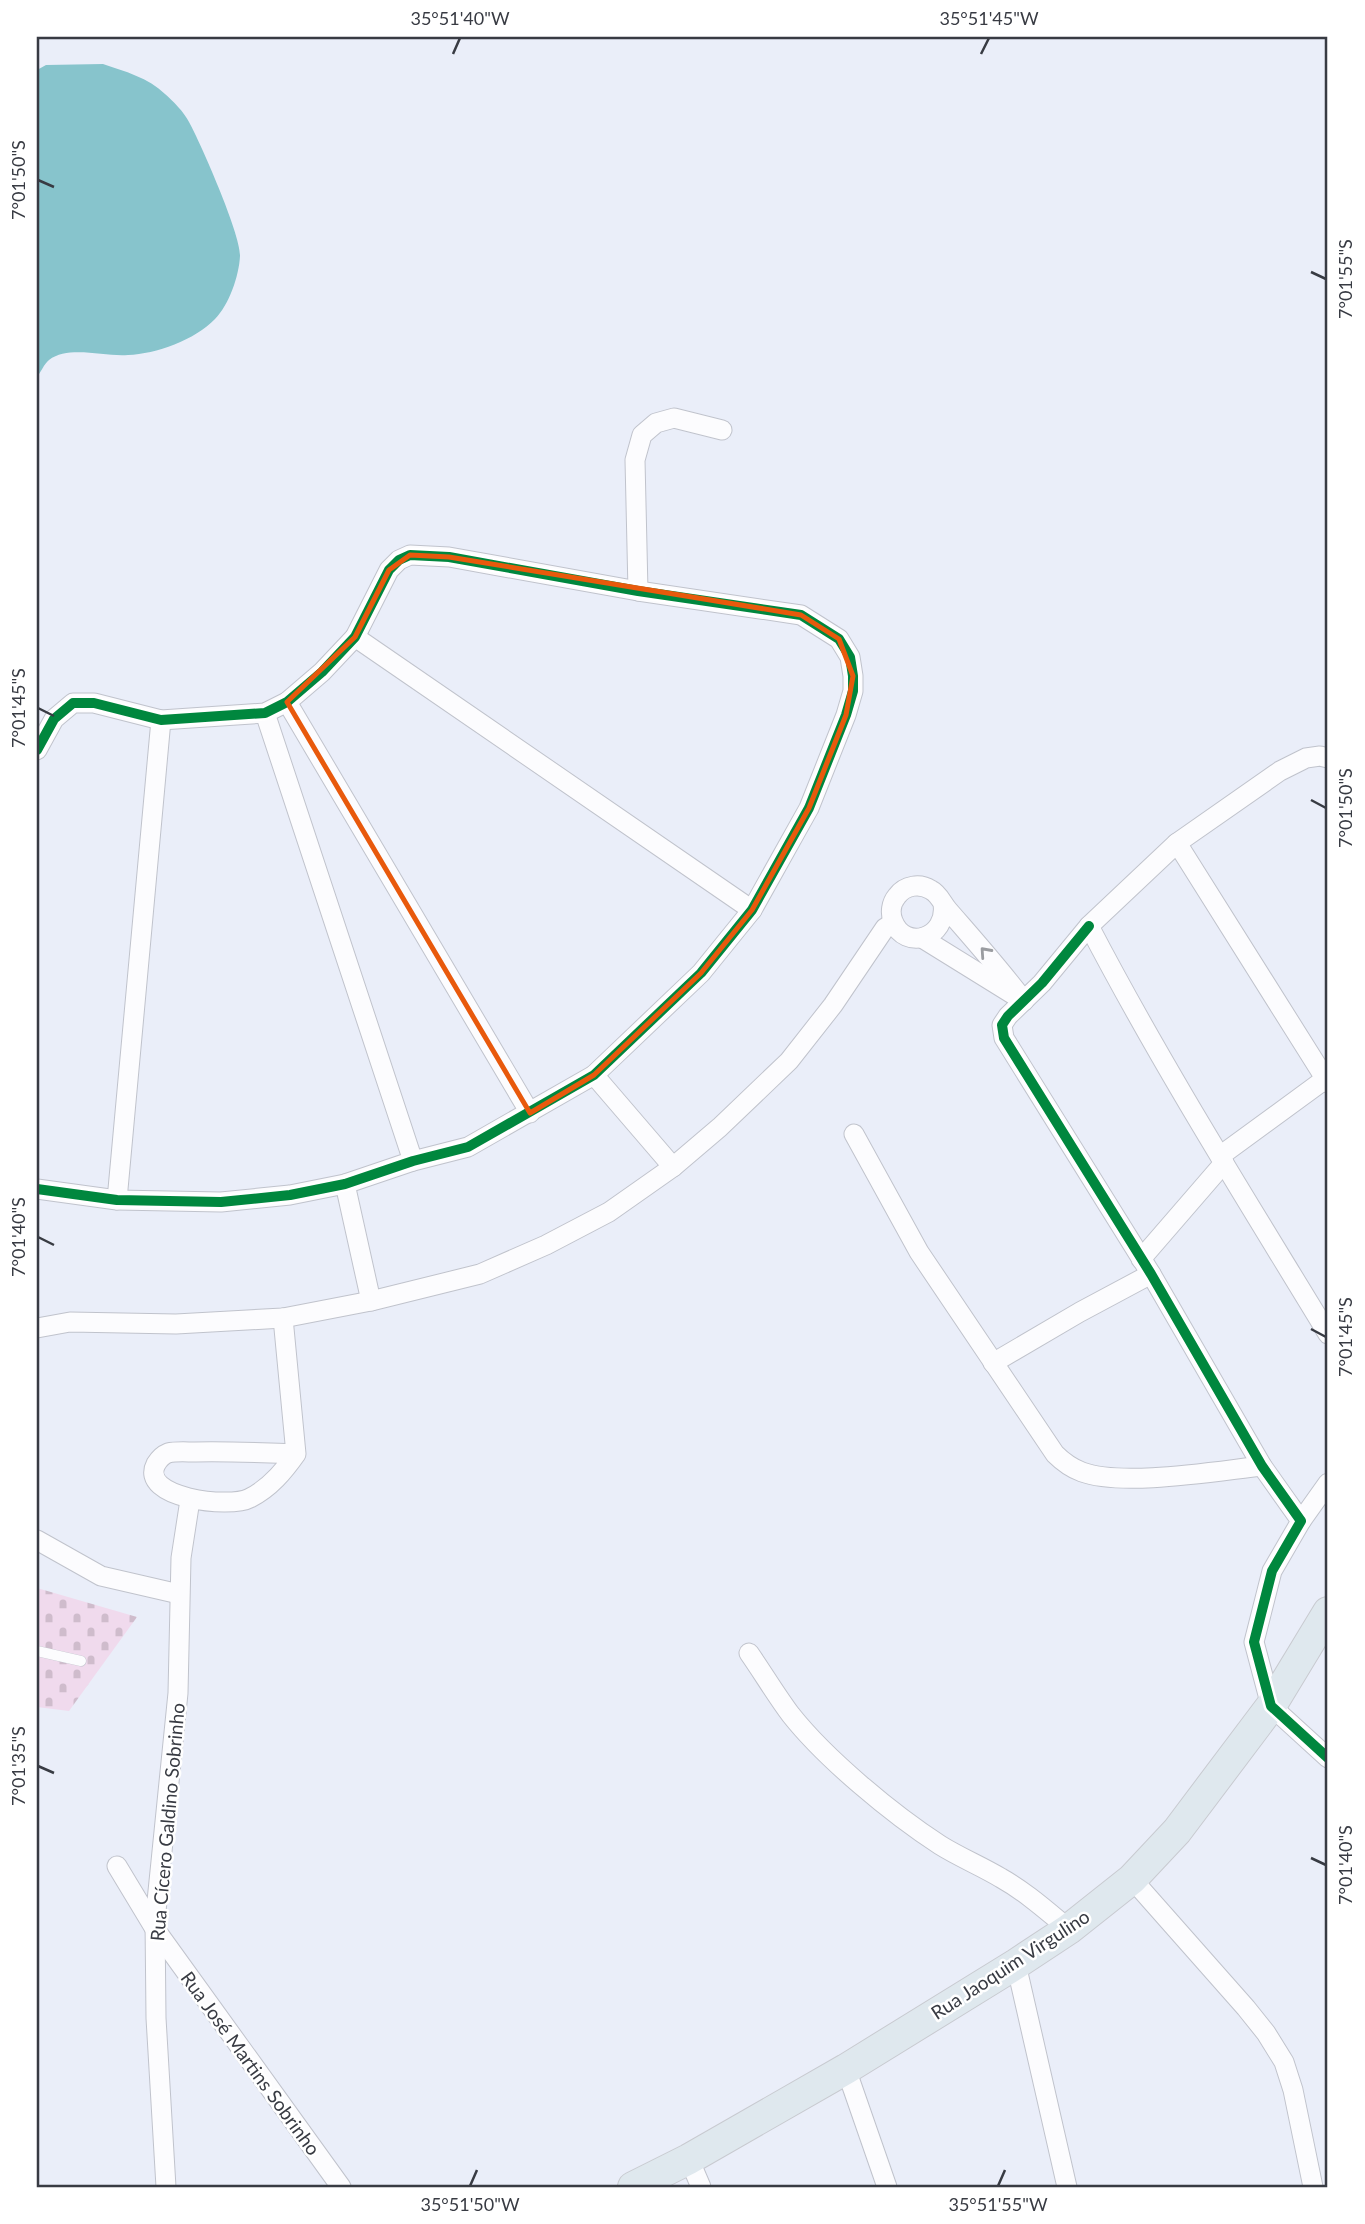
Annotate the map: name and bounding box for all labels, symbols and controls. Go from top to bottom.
text: 35°51'40"W [410,7,510,29]
text: 35°51'45"W [939,7,1039,29]
text: 7°01'50"S [7,140,29,220]
text: 7°01'55"S [1334,239,1356,319]
text: 7°01'45"S [7,668,29,748]
text: 7°01'50"S [1334,768,1356,848]
one-way arrow [981,947,993,960]
text: 7°01'40"S [7,1197,29,1277]
text: 7°01'45"S [1334,1297,1356,1377]
street label: Rua Cícero Galdino Sobrinho [145,1702,189,1942]
text: 7°01'35"S [7,1726,29,1806]
text: 7°01'40"S [1334,1825,1356,1905]
street label: Rua Jaoquim Virgulino [926,1904,1094,2024]
street label: Rua José Martins Sobrinho [177,1967,325,2159]
text: 35°51'50"W [420,2193,520,2215]
text: 35°51'55"W [948,2193,1048,2215]

